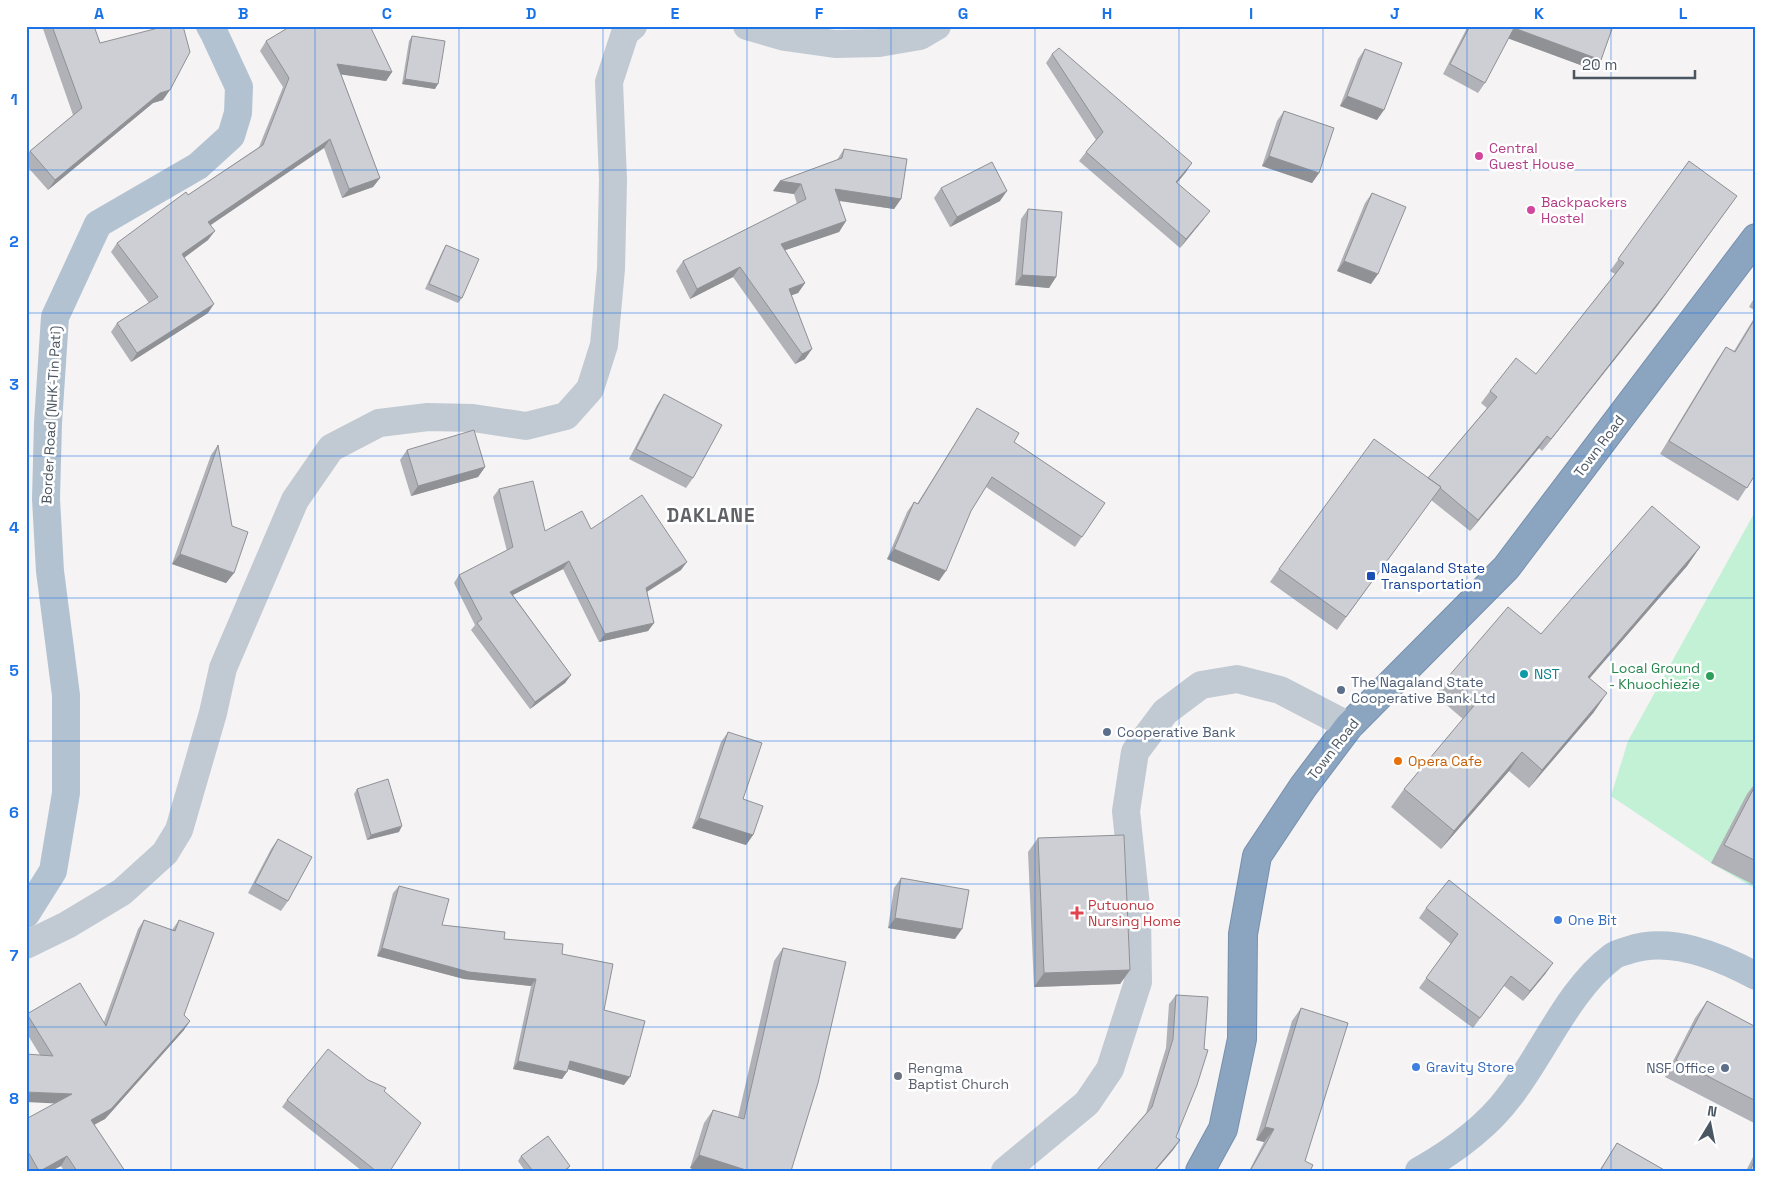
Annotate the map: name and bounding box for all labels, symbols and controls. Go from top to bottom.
text: A [94,3,104,24]
text: B [238,3,248,24]
text: C [382,3,392,24]
text: D [526,3,536,24]
text: E [671,3,680,24]
text: F [815,3,824,24]
text: G [958,3,968,24]
text: H [1102,3,1112,24]
text: I [1249,3,1253,24]
text: J [1390,3,1400,24]
text: K [1534,3,1544,24]
text: L [1679,3,1688,24]
scale bar [1574,48,1696,80]
text: 20 m [1582,55,1617,74]
text: 1 [10,89,18,110]
place label: Central Guest House [1489,139,1574,173]
marker: Central Guest House [1473,150,1485,162]
place label: Backpackers Hostel [1541,193,1627,227]
marker: Backpackers Hostel [1525,204,1537,216]
text: 2 [9,231,19,252]
street label: Border Road (NHK-Tin Pati) [37,325,65,505]
text: 3 [9,374,19,395]
street label: Town Road [1570,411,1628,481]
district label: DAKLANE [666,503,756,528]
text: 4 [9,517,19,538]
place label: Nagaland State Transportation [1381,559,1485,593]
marker: Nagaland State Transportation [1365,570,1377,582]
place label: Local Ground - Khuochiezie [1609,659,1700,693]
text: 5 [9,660,19,681]
place label: NST [1534,665,1560,683]
marker: NST [1518,668,1530,680]
marker: Local Ground - Khuochiezie [1704,670,1716,682]
place label: The Nagaland State Cooperative Bank Ltd [1351,673,1496,707]
marker: The Nagaland State Cooperative Bank Ltd [1335,684,1347,696]
street label: Town Road [1303,715,1363,783]
place label: Cooperative Bank [1117,723,1236,741]
marker: Cooperative Bank [1101,726,1113,738]
place label: Opera Cafe [1408,752,1482,770]
marker: Opera Cafe [1392,755,1404,767]
text: 6 [9,802,19,823]
place label: Putuonuo Nursing Home [1088,896,1181,930]
marker: Putuonuo Nursing Home [1070,906,1084,920]
place label: One Bit [1568,911,1617,929]
marker: One Bit [1552,914,1564,926]
text: 7 [10,945,19,966]
place label: Gravity Store [1426,1058,1514,1076]
place label: Rengma Baptist Church [908,1059,1009,1093]
place label: NSF Office [1646,1059,1715,1077]
marker: Gravity Store [1410,1061,1422,1073]
marker: NSF Office [1719,1062,1731,1074]
marker: Rengma Baptist Church [892,1070,904,1082]
text: 8 [9,1088,19,1109]
north arrow [1684,1100,1734,1150]
text: N [1706,1102,1718,1121]

